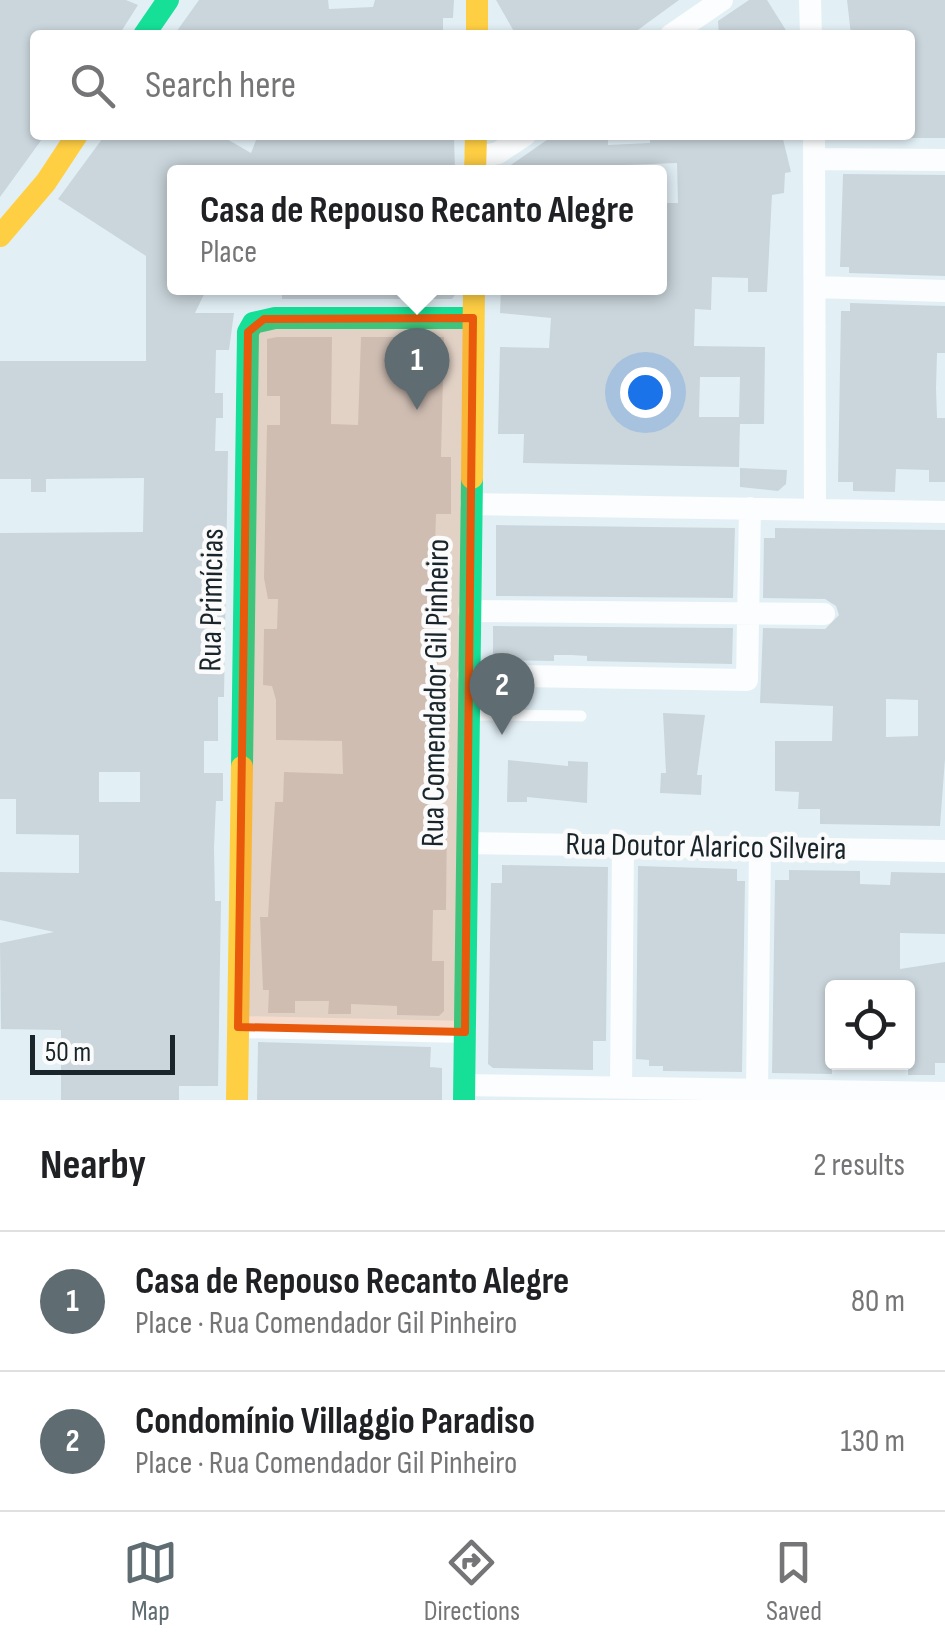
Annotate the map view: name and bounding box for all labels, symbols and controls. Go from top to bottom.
search box [30,30,915,140]
icon: search [65,58,120,113]
text: Search here [145,63,296,108]
popup [167,165,667,295]
text: Casa de Repouso Recanto Alegre [200,188,634,233]
text: Place [200,233,257,272]
pin: 1 [384,328,450,410]
your location [620,367,671,418]
street label: Rua Primícias [191,528,233,672]
street label: Rua Comendador Gil Pinheiro [414,538,458,848]
pin: 2 [470,652,534,735]
street label: Rua Doutor Alarico Silveira [565,825,847,869]
map controls [825,980,915,1070]
button: locate [825,980,915,1070]
scale bar [30,1030,175,1074]
text: 50 m [45,1036,91,1069]
text: Nearby [40,1140,146,1191]
text: 2 results [813,1146,905,1185]
text: Casa de Repouso Recanto Alegre [135,1259,569,1304]
text: 1 [66,1282,79,1321]
text: 80 m [851,1282,905,1321]
text: Place · Rua Comendador Gil Pinheiro [135,1304,517,1343]
text: Condomínio Villaggio Paradiso [135,1399,535,1444]
text: 2 [65,1422,80,1461]
text: 130 m [840,1422,905,1461]
text: Place · Rua Comendador Gil Pinheiro [135,1444,517,1483]
tab: Map [123,1535,178,1628]
tab: Directions [424,1535,520,1628]
tab: Saved [766,1535,822,1628]

